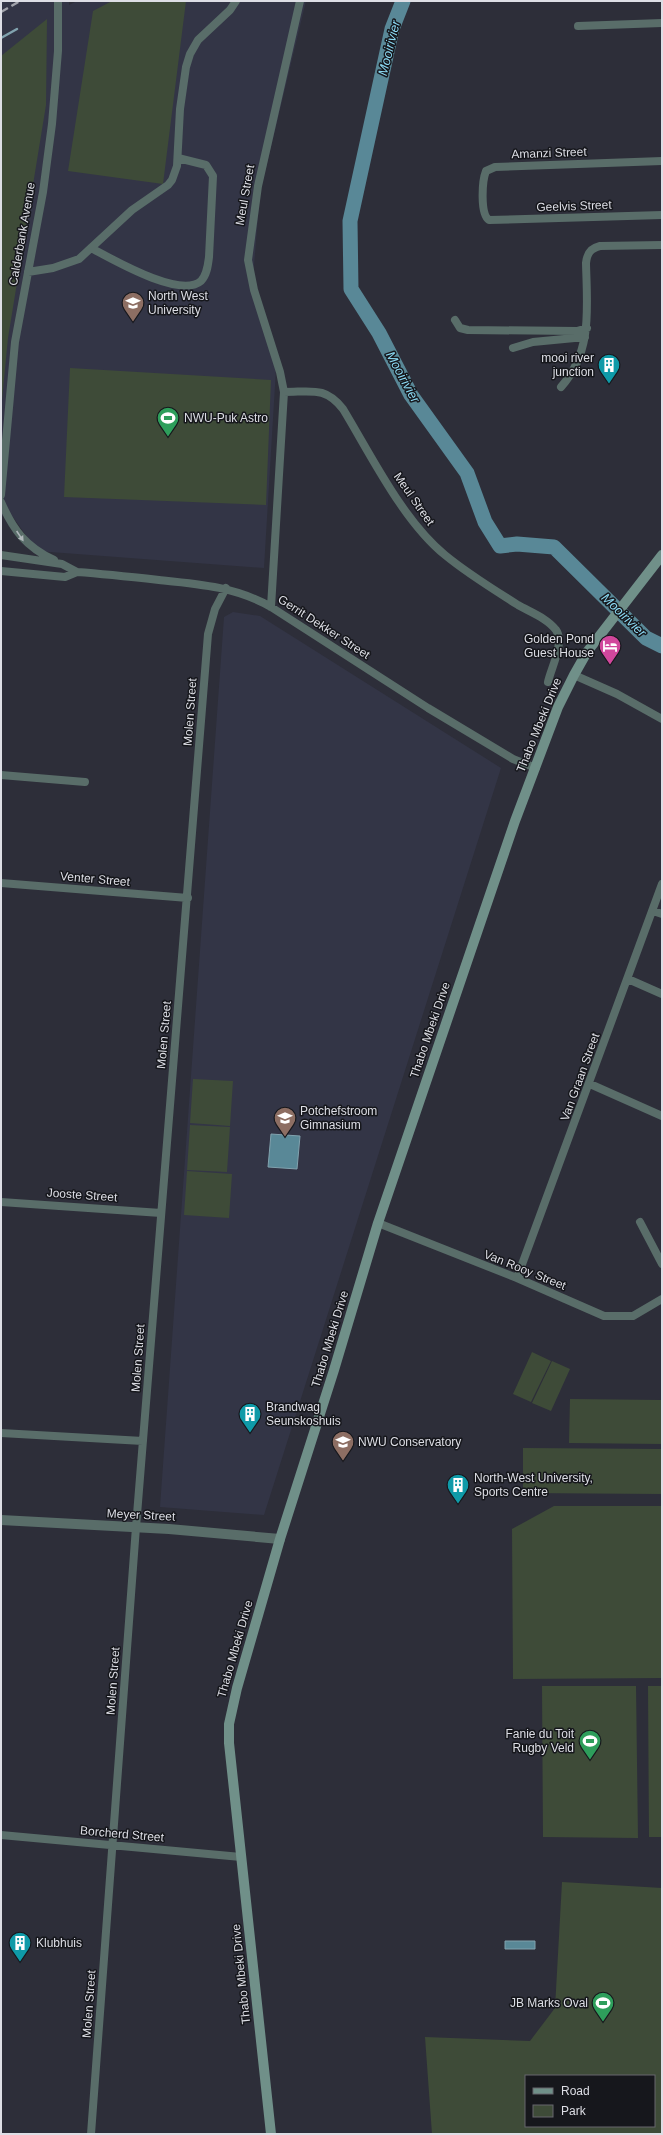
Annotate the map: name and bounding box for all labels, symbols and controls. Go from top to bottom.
water label: Mooirivier [375,18,403,77]
street label: Amanzi Street [511,145,588,161]
street label: Meul Street [233,163,257,226]
street label: Calderbank Avenue [6,181,38,287]
street label: Geelvis Street [536,198,613,214]
place label: North West University [148,289,208,317]
school or university icon: North West University [120,290,146,323]
water label: Mooirivier [383,349,424,406]
place label: mooi river junction [541,351,594,379]
building icon: mooi river junction [596,352,622,385]
sports icon: NWU-Puk Astro [155,405,181,438]
place label: NWU-Puk Astro [184,411,268,425]
street label: Meul Street [391,470,438,529]
one-way arrow [16,531,24,541]
water label: Mooirivier [599,590,650,640]
street label: Gerrit Dekker Street [275,592,373,662]
place label: Golden Pond Guest House [524,632,594,660]
hotel icon: Golden Pond Guest House [597,633,623,666]
street label: Thabo Mbeki Drive [514,675,564,774]
street label: Molen Street [181,677,199,746]
street label: Venter Street [59,869,131,889]
street label: Thabo Mbeki Drive [407,980,453,1080]
street label: Molen Street [154,1000,174,1070]
street label: Van Graan Street [558,1031,603,1123]
place label: Potchefstroom Gimnasium [300,1104,377,1132]
school or university icon: Potchefstroom Gimnasium [272,1105,298,1138]
street label: Jooste Street [46,1186,118,1204]
street label: Van Rooy Street [482,1247,569,1293]
street label: Thabo Mbeki Drive [309,1288,352,1389]
street label: Molen Street [129,1323,147,1392]
place label: Brandwag Seunskoshuis [266,1400,341,1428]
building icon: Brandwag Seunskoshuis [237,1401,263,1434]
school or university icon: NWU Conservatory [330,1429,356,1462]
place label: NWU Conservatory [358,1435,461,1449]
place label: North-West University, Sports Centre [474,1471,593,1499]
building icon: North-West University, Sports Centre [445,1472,471,1505]
street label: Meyer Street [106,1506,176,1524]
street label: Thabo Mbeki Drive [214,1598,256,1699]
street label: Molen Street [104,1646,122,1715]
place label: Fanie du Toit Rugby Veld [506,1727,575,1755]
sports icon: Fanie du Toit Rugby Veld [577,1728,603,1761]
street label: Borcherd Street [80,1823,165,1845]
street label: Thabo Mbeki Drive [229,1923,253,2025]
building icon: Klubhuis [7,1930,33,1963]
place label: Klubhuis [36,1936,82,1950]
street label: Molen Street [80,1969,98,2038]
sports icon: JB Marks Oval [590,1990,616,2023]
place label: JB Marks Oval [510,1996,588,2010]
legend [525,2075,655,2127]
text: Road [561,2084,590,2098]
text: Park [561,2104,587,2118]

